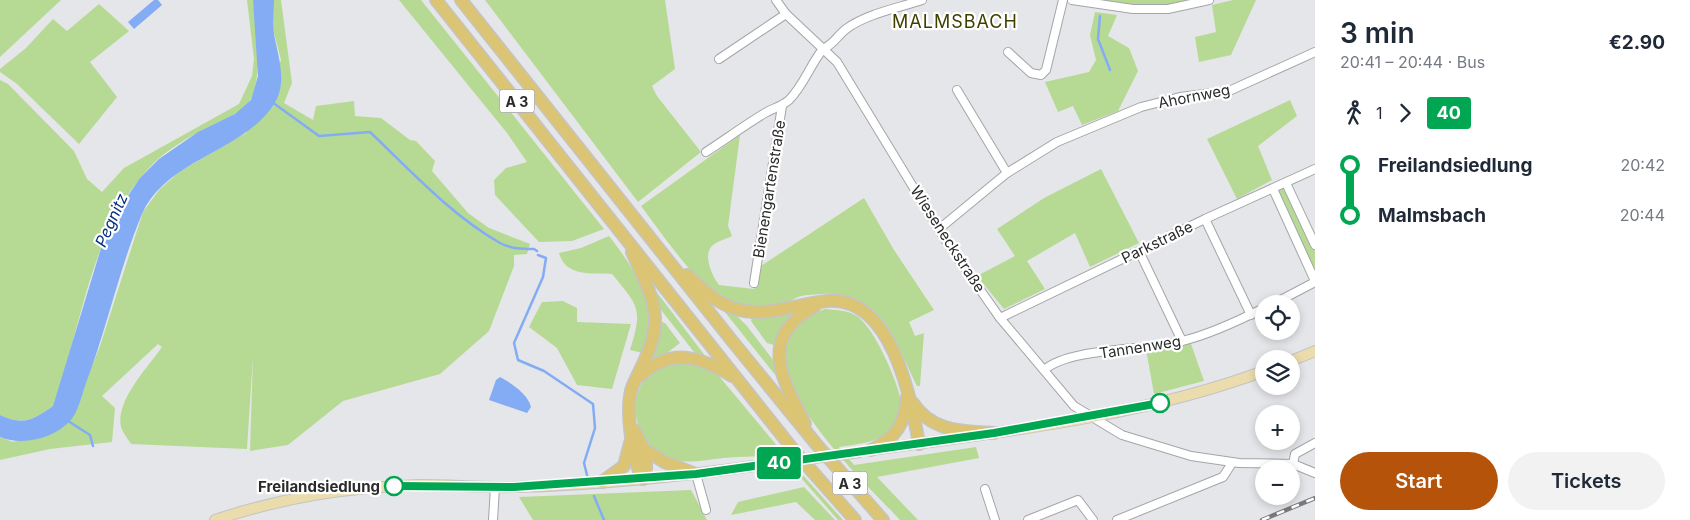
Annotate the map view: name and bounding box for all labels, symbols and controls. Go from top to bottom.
district label: MALMSBACH [892,11,1018,32]
text: 3 min [1340,16,1415,50]
text: €2.90 [1609,31,1665,54]
text: 20:41 – 20:44 · Bus [1340,52,1485,72]
street label: Ahornweg [1156,80,1232,112]
road number: A 3 [500,90,534,112]
icon: walk [1340,99,1368,127]
icon: forward [1391,99,1419,127]
text: 40 [1437,102,1461,123]
text: 1 [1376,103,1383,123]
street label: Bienengartenstraße [749,119,789,259]
text: Freilandsiedlung [1378,154,1532,177]
text: 20:42 [1620,155,1665,175]
street label: Wieseneckstraße [907,182,989,296]
water label: Pegnitz [90,190,132,250]
text: Malmsbach [1378,204,1486,227]
text: 20:44 [1620,205,1665,225]
street label: Parkstraße [1118,217,1196,267]
map controls [1255,295,1300,505]
button: locate [1255,295,1300,340]
street label: Tannenweg [1098,331,1182,363]
button: layers [1255,350,1300,395]
unlabelled marker [1150,393,1170,413]
button: + [1255,405,1300,450]
line badge: 40 [756,447,802,479]
text: 40 [767,452,791,473]
button: Start [1340,452,1498,510]
button: Tickets [1508,452,1665,510]
button: − [1255,460,1300,505]
road number: A 3 [832,472,868,494]
marker: Freilandsiedlung [384,476,404,496]
place label: Freilandsiedlung [258,477,380,496]

